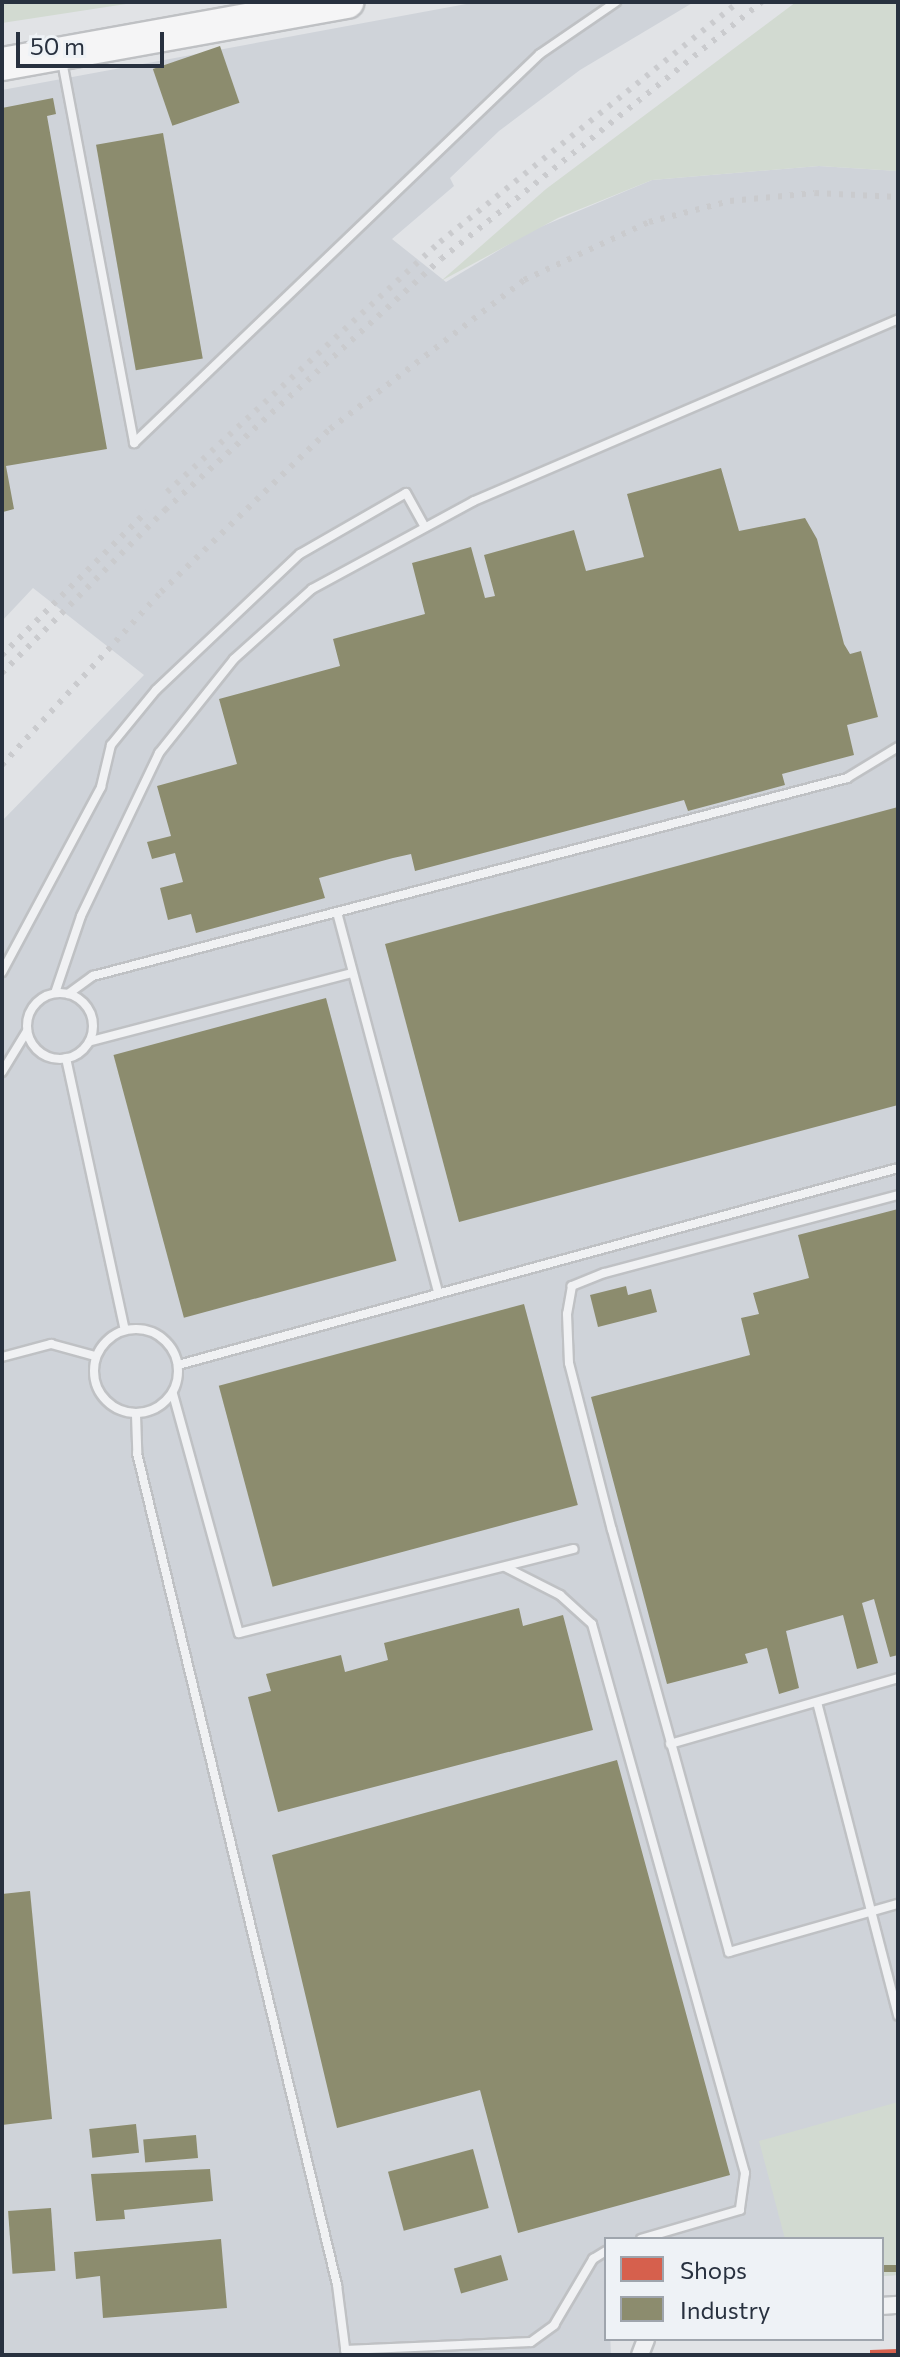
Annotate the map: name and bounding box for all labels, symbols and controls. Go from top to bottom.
scale bar [20,16,168,66]
text: 50 m [30,31,85,60]
legend [604,2237,884,2341]
text: Shops [680,2255,747,2284]
text: Industry [680,2295,770,2324]

